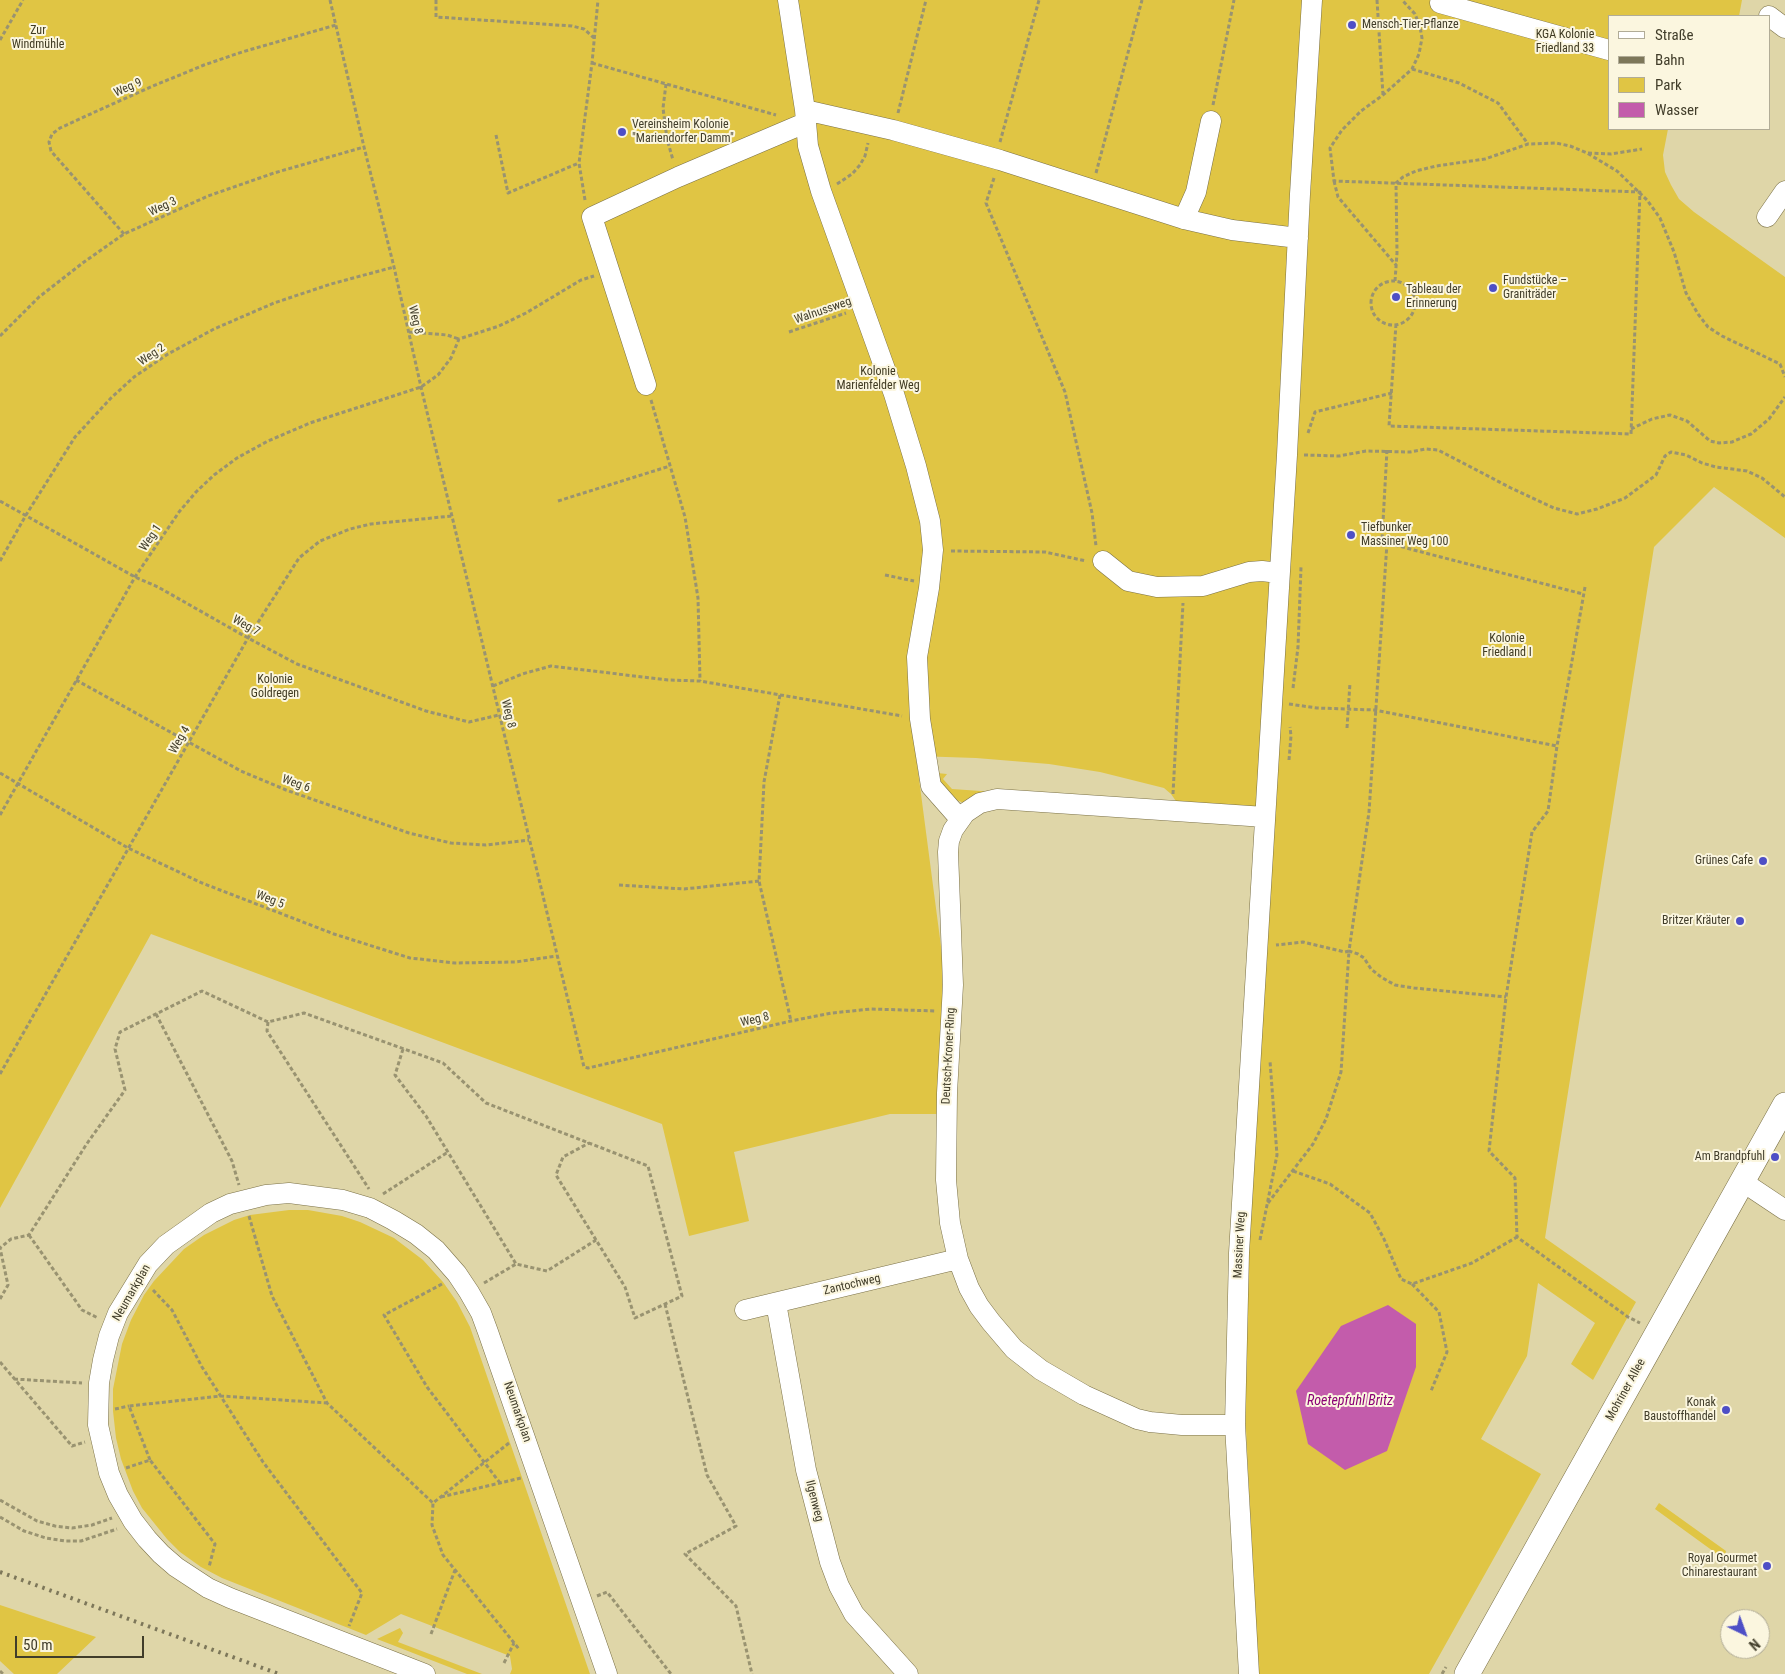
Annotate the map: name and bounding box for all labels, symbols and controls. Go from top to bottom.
legend [1608,15,1770,130]
place label: Mensch-Tier-Pflanze [1362,18,1459,32]
marker: Mensch-Tier-Pflanze [1346,19,1358,31]
park label: Zur Windmühle [12,24,64,52]
text: Straße [1655,26,1694,44]
park label: KGA Kolonie Friedland 33 [1536,28,1594,56]
text: Bahn [1655,51,1685,69]
street label: Weg 9 [112,75,144,101]
text: Park [1655,76,1682,94]
text: Wasser [1655,101,1699,119]
place label: Vereinsheim Kolonie "Mariendorfer Damm" [632,118,734,146]
marker: Vereinsheim Kolonie "Mariendorfer Damm" [616,126,628,138]
street label: Weg 3 [147,194,179,220]
place label: Fundstücke – Graniträder [1503,274,1567,302]
marker: Fundstücke – Graniträder [1487,282,1499,294]
place label: Tableau der Erinnerung [1406,283,1461,311]
marker: Tableau der Erinnerung [1390,291,1402,303]
street label: Walnussweg [793,295,853,327]
street label: Weg 8 [405,304,425,336]
street label: Weg 2 [136,341,168,369]
park label: Kolonie Marienfelder Weg [836,365,920,393]
place label: Tiefbunker Massiner Weg 100 [1361,521,1448,549]
street label: Weg 1 [137,522,165,554]
marker: Tiefbunker Massiner Weg 100 [1345,529,1357,541]
street label: Weg 7 [230,613,262,639]
park label: Kolonie Friedland I [1482,632,1532,660]
park label: Kolonie Goldregen [251,673,299,701]
street label: Weg 8 [498,698,518,730]
street label: Weg 4 [166,724,194,756]
street label: Weg 6 [280,772,312,796]
place label: Grünes Cafe [1695,854,1753,868]
marker: Grünes Cafe [1757,855,1769,867]
street label: Weg 5 [254,888,286,912]
place label: Britzer Kräuter [1662,914,1730,928]
marker: Britzer Kräuter [1734,915,1746,927]
street label: Deutsch-Kroner-Ring [939,1007,959,1105]
street label: Weg 8 [739,1010,771,1030]
place label: Am Brandpfuhl [1695,1150,1765,1164]
marker: Am Brandpfuhl [1769,1151,1781,1163]
street label: Massiner Weg [1231,1211,1249,1279]
street label: Neumarkplan [110,1262,154,1324]
street label: Zantochweg [822,1271,882,1299]
street label: Mohriner Allee [1603,1356,1649,1424]
street label: Neumarkplan [500,1380,534,1444]
water label: Roetepfuhl Britz [1307,1393,1393,1409]
place label: Konak Baustoffhandel [1644,1396,1716,1424]
marker: Konak Baustoffhandel [1720,1404,1732,1416]
street label: Ilgenweg [802,1479,826,1523]
place label: Royal Gourmet Chinarestaurant [1682,1552,1757,1580]
marker: Royal Gourmet Chinarestaurant [1761,1560,1773,1572]
north arrow [1720,1609,1770,1659]
scale bar [18,1626,146,1658]
text: 50 m [23,1636,53,1654]
text: N [1746,1636,1763,1653]

